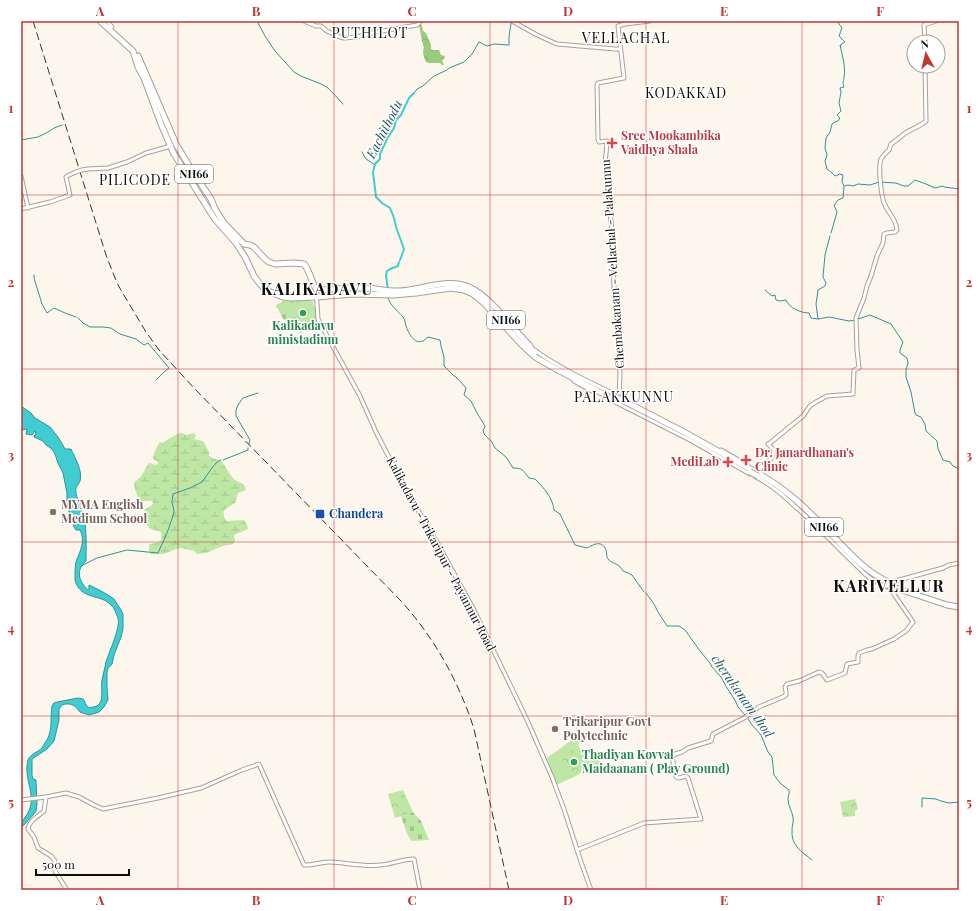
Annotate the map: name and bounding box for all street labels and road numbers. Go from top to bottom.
street label: Chembakanam - Vellachal - Palakunnu [597,159,627,369]
road number: NH66 [175,165,213,183]
road number: NH66 [487,311,525,329]
street label: Kalikadavu -Trikaripur - Payannur Road [384,454,500,654]
road number: NH66 [805,518,843,536]

